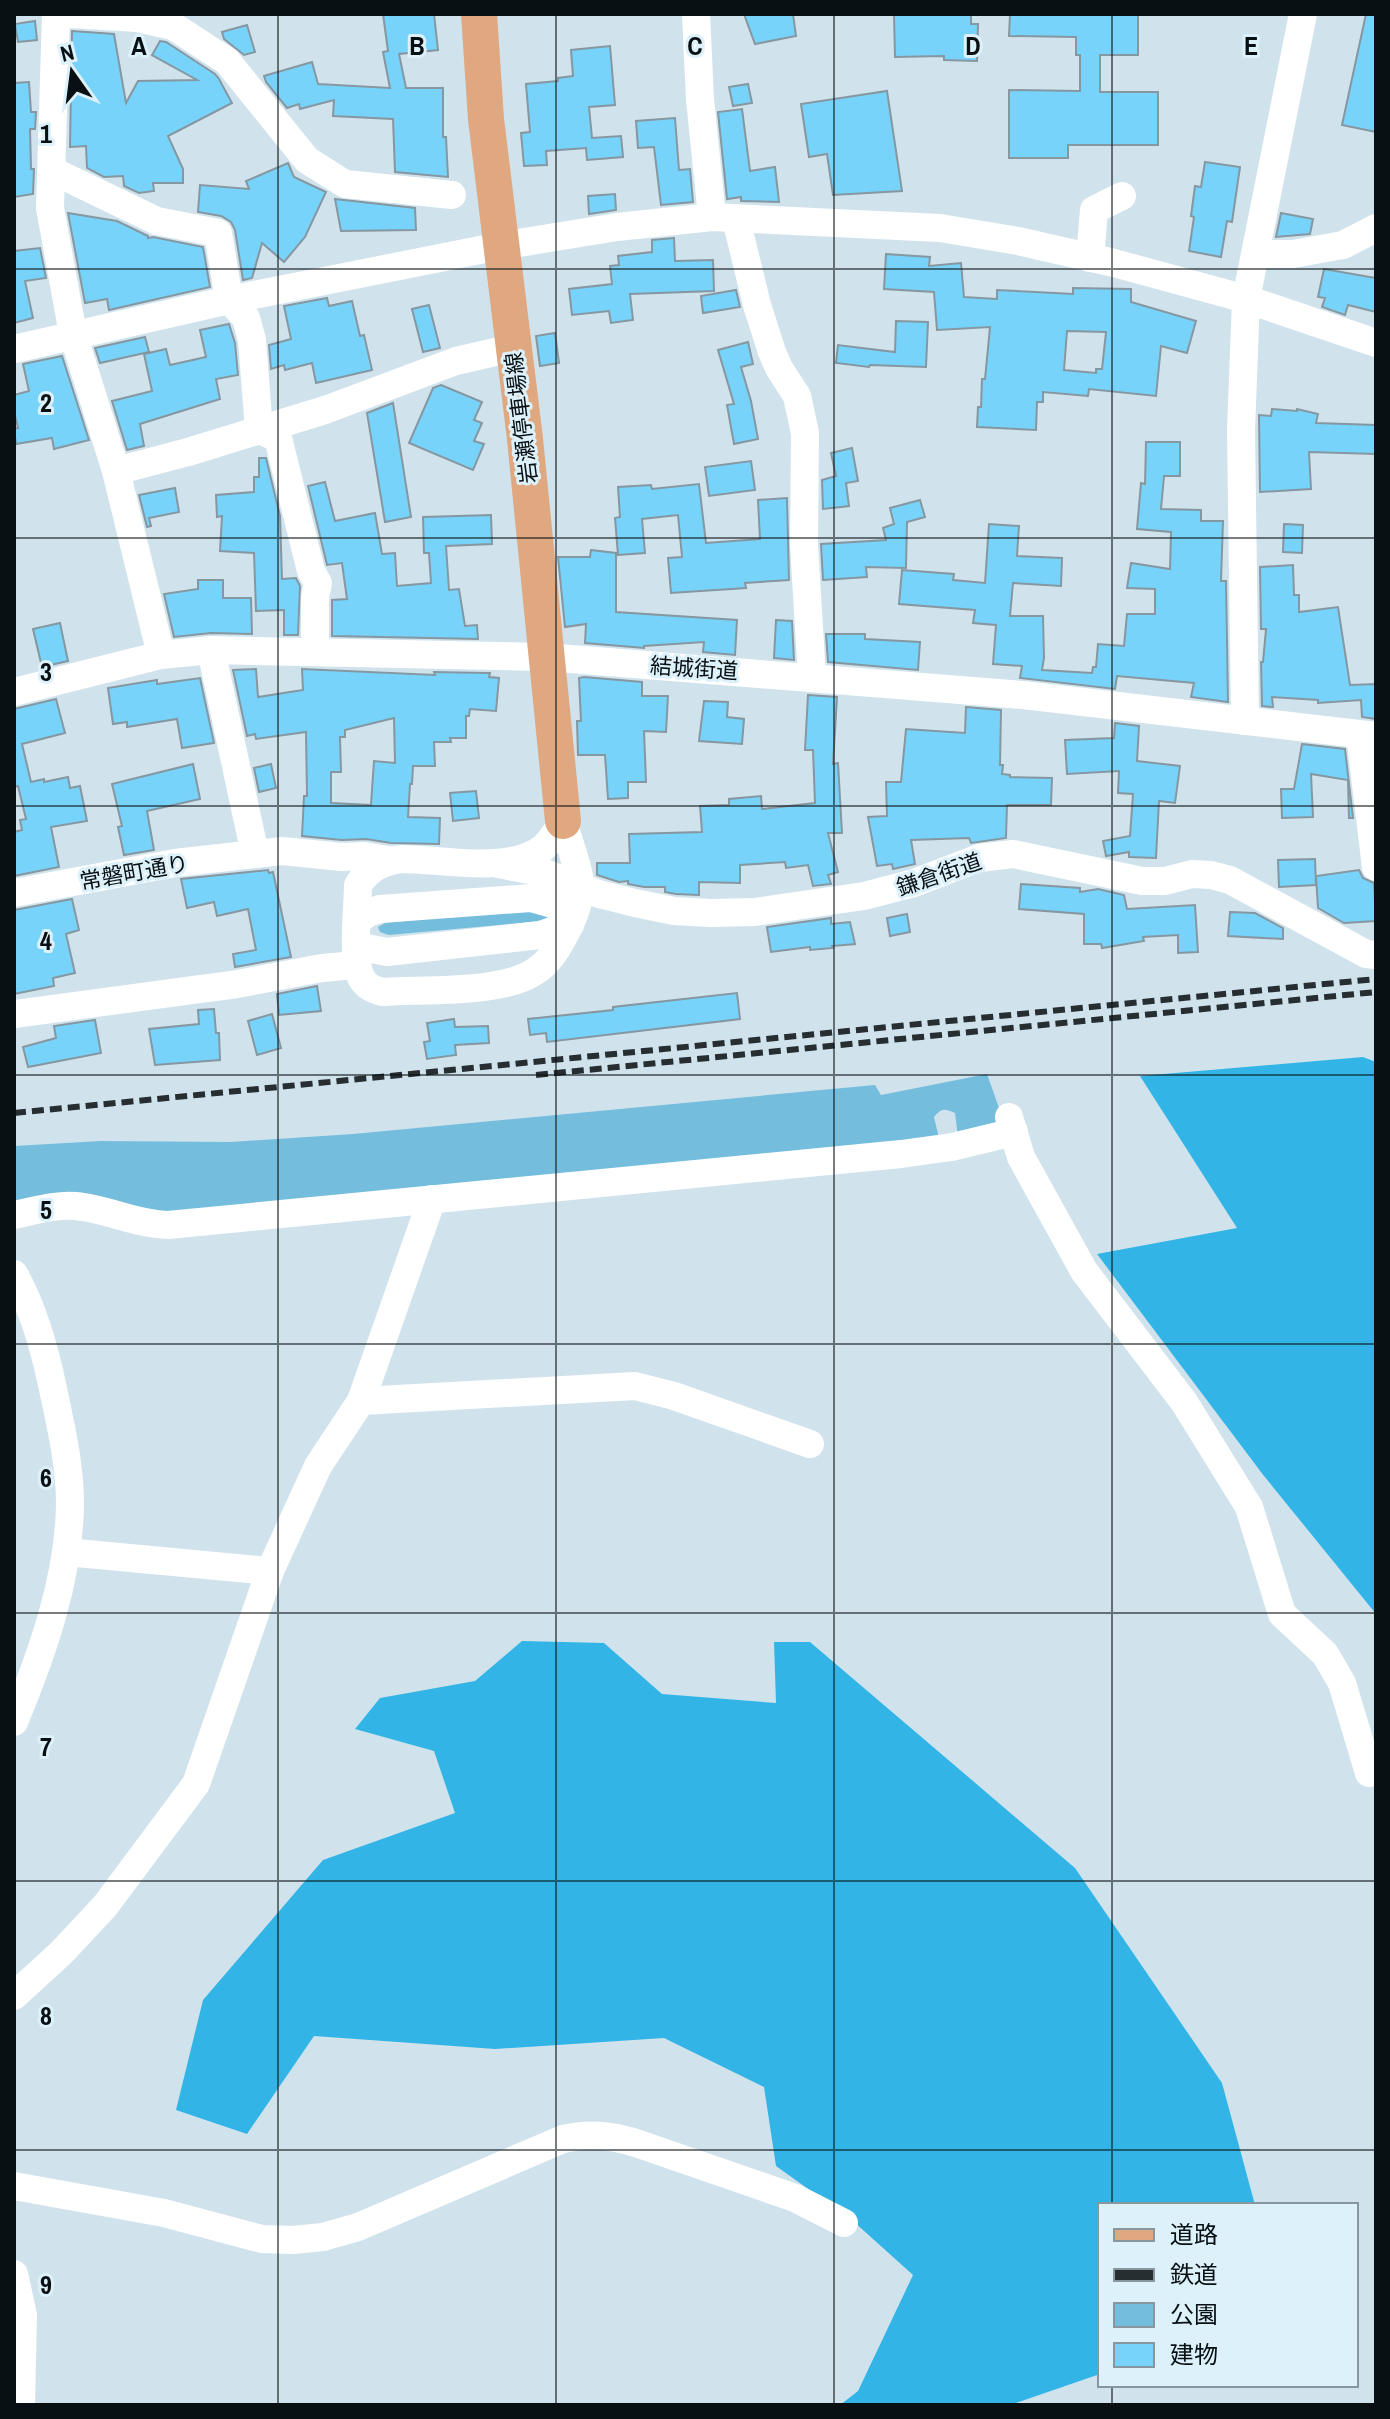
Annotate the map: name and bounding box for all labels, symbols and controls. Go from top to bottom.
text: A [131,28,147,63]
text: B [409,28,425,63]
text: C [687,28,703,63]
text: D [965,28,981,63]
text: E [1244,28,1258,63]
north arrow [32,32,112,112]
text: N [57,36,77,69]
text: 1 [40,116,52,151]
street label: 岩瀬停車場線 [498,351,544,485]
text: 2 [40,385,52,420]
street label: 結城街道 [649,650,739,686]
text: 3 [40,654,52,689]
street label: 鎌倉街道 [893,845,985,903]
street label: 常磐町通り [77,848,191,896]
text: 4 [40,923,52,958]
text: 5 [40,1192,52,1227]
text: 6 [40,1460,52,1495]
text: 7 [40,1729,52,1764]
text: 8 [40,1998,52,2033]
legend [1098,2203,1358,2387]
text: 道路 [1170,2218,1218,2250]
text: 鉄道 [1170,2258,1218,2290]
text: 9 [40,2267,52,2302]
text: 公園 [1170,2298,1218,2330]
text: 建物 [1170,2338,1218,2370]

